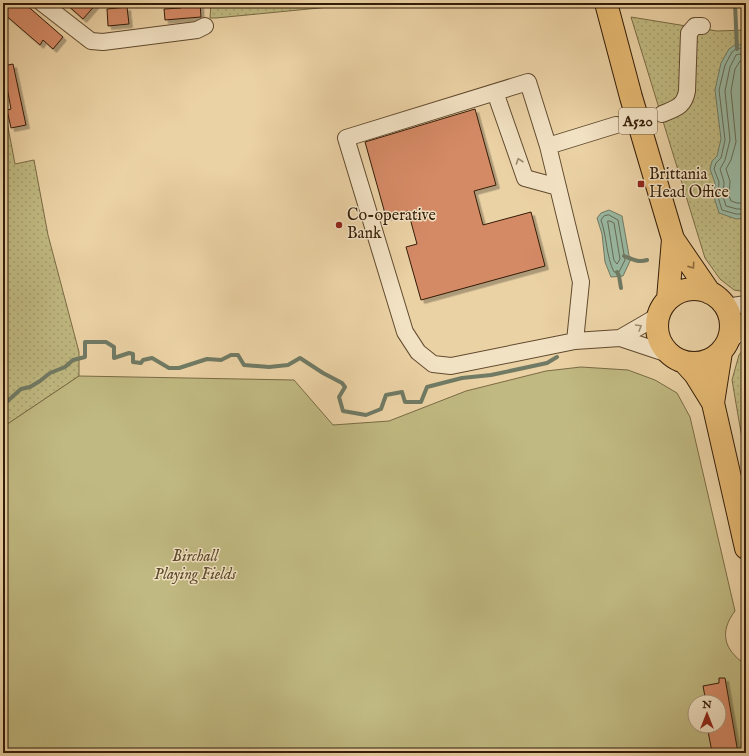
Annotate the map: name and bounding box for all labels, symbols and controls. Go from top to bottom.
road number: A520 [619,108,657,134]
one-way arrow [515,158,524,165]
place label: Brittania Head Office [649,165,729,203]
marker: Brittania Head Office [636,179,646,189]
place label: Co-operative Bank [347,206,436,244]
marker: Co-operative Bank [334,220,344,230]
one-way arrow [687,262,695,269]
one-way arrow [635,324,642,331]
park label: Birchall Playing Fields [154,547,236,585]
north arrow [687,694,727,734]
text: N [701,698,712,712]

